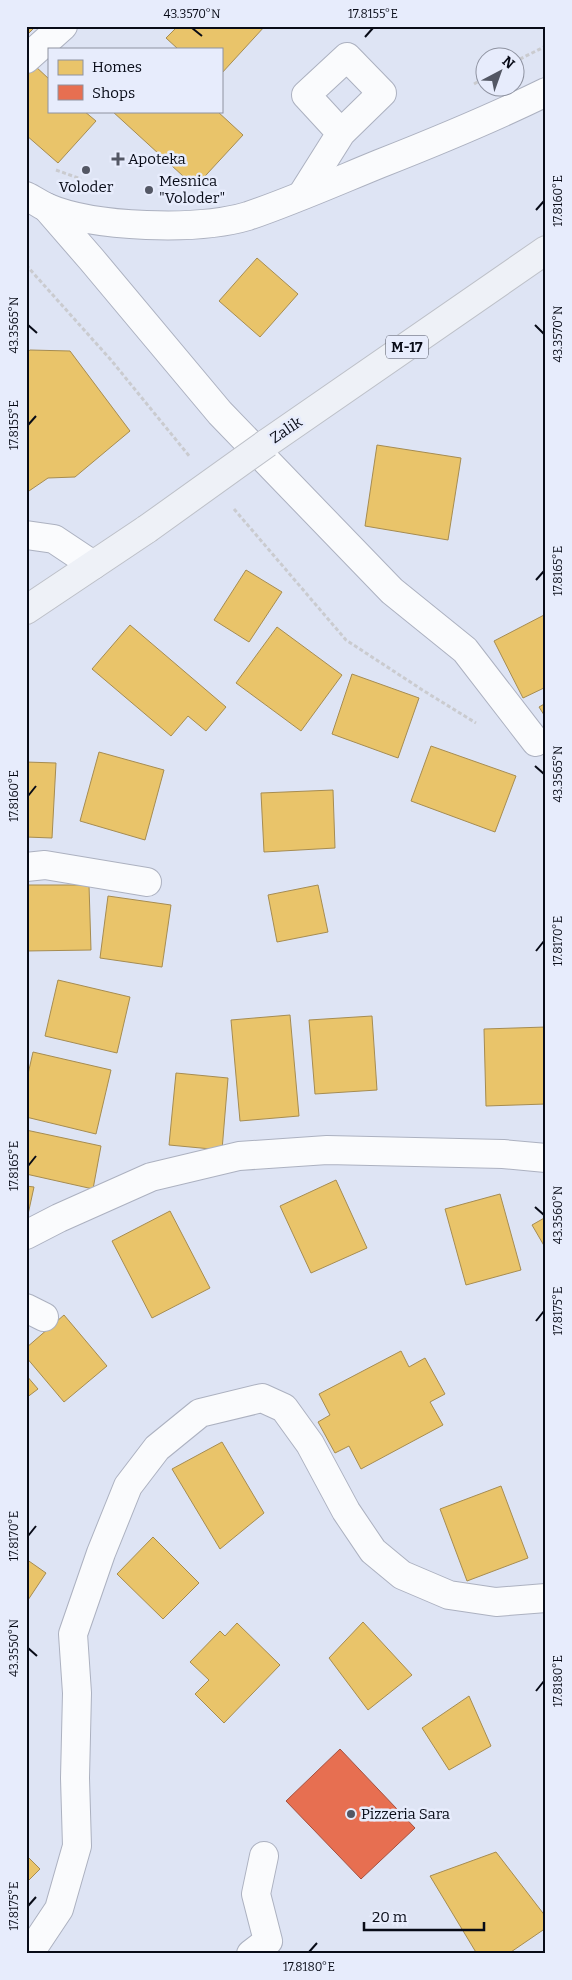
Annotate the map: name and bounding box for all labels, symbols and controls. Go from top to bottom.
text: 43.3570°N [164,7,221,21]
text: 17.8155°E [348,7,398,21]
legend [48,48,222,112]
north arrow [474,48,524,98]
text: N [499,53,518,73]
text: Homes [92,58,142,76]
text: Shops [92,84,135,102]
place label: Apoteka [128,150,186,168]
marker: Apoteka [112,153,124,165]
marker: Voloder [80,164,92,176]
place label: Mesnica "Voloder" [159,172,225,207]
text: 17.8160°E [551,175,565,227]
place label: Voloder [59,178,114,196]
marker: Mesnica "Voloder" [143,184,155,196]
text: 43.3565°N [7,296,21,353]
text: 43.3570°N [551,305,565,362]
road number: M-17 [386,336,428,358]
text: 17.8155°E [7,400,21,450]
street label: Zalik [267,413,306,447]
text: 17.8165°E [551,546,565,596]
text: 43.3565°N [551,745,565,802]
text: 17.8160°E [7,770,21,822]
text: 17.8170°E [551,916,565,966]
text: 17.8165°E [7,1141,21,1191]
text: 43.3560°N [551,1185,565,1244]
text: 17.8175°E [551,1286,565,1336]
text: 17.8170°E [7,1511,21,1561]
text: 43.3550°N [7,1619,21,1677]
text: 17.8180°E [551,1655,565,1707]
place label: Pizzeria Sara [361,1805,450,1823]
marker: Pizzeria Sara [345,1808,357,1820]
text: 17.8175°E [7,1881,21,1931]
scale bar [364,1900,484,1932]
text: 20 m [372,1908,408,1926]
text: 17.8180°E [283,1960,335,1974]

